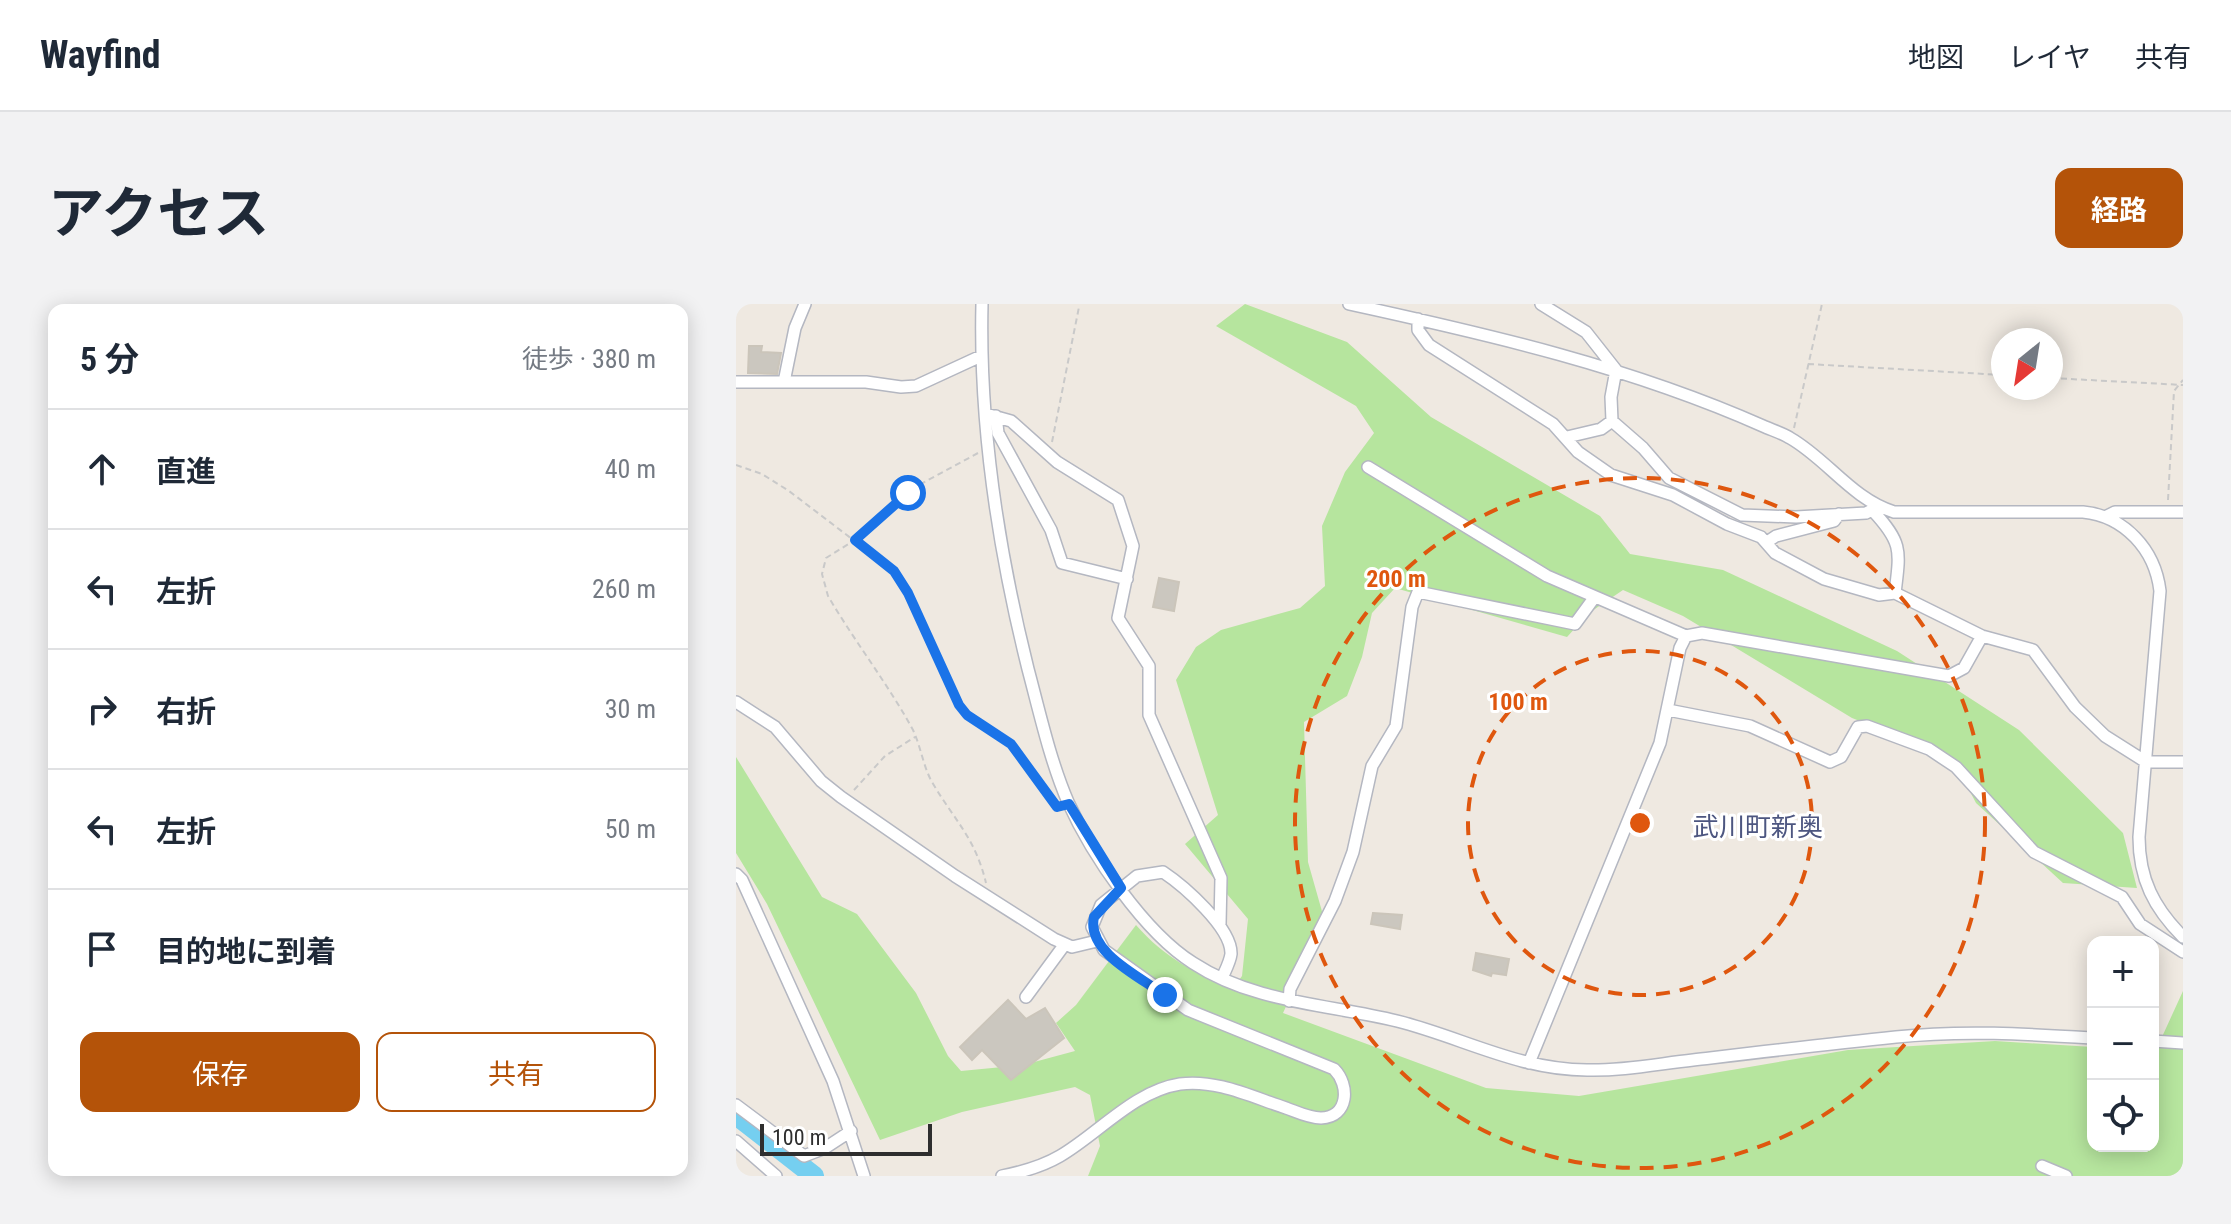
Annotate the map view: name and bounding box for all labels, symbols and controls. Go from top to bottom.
text: Wayfind [40,33,161,77]
text: 地図 [1908,41,1964,74]
text: レイヤ [2008,41,2091,74]
text: 共有 [2135,41,2191,74]
button: 経路 [2055,168,2183,248]
text: アクセス [48,181,269,247]
north arrow [1991,328,2063,400]
text: 5 分 [80,339,139,379]
text: 徒歩 · 380 m [522,344,656,374]
icon: ahead [80,447,124,491]
text: 直進 [156,454,216,489]
text: 40 m [605,454,656,484]
route start [890,475,926,511]
text: 200 m [1366,565,1426,593]
icon: left [80,567,124,611]
text: 左折 [156,574,216,609]
text: 260 m [592,574,656,604]
icon: right [80,687,124,731]
text: 100 m [1488,688,1548,716]
text: 右折 [156,694,216,729]
text: 30 m [605,694,656,724]
icon: left [80,807,124,851]
centre of rings [1626,809,1654,837]
district label: 武川町新奥 [1693,812,1823,842]
text: 左折 [156,814,216,849]
text: 50 m [605,814,656,844]
icon: arrive [80,927,124,971]
text: 目的地に到着 [156,934,336,969]
map controls [2087,936,2159,1152]
button: + [2087,936,2159,1008]
route end [1147,977,1183,1013]
button: − [2087,1008,2159,1080]
button: 保存 [80,1032,360,1112]
button: 共有 [376,1032,656,1112]
button: locate [2087,1080,2159,1152]
scale bar [760,1120,932,1156]
text: 100 m [772,1125,826,1150]

